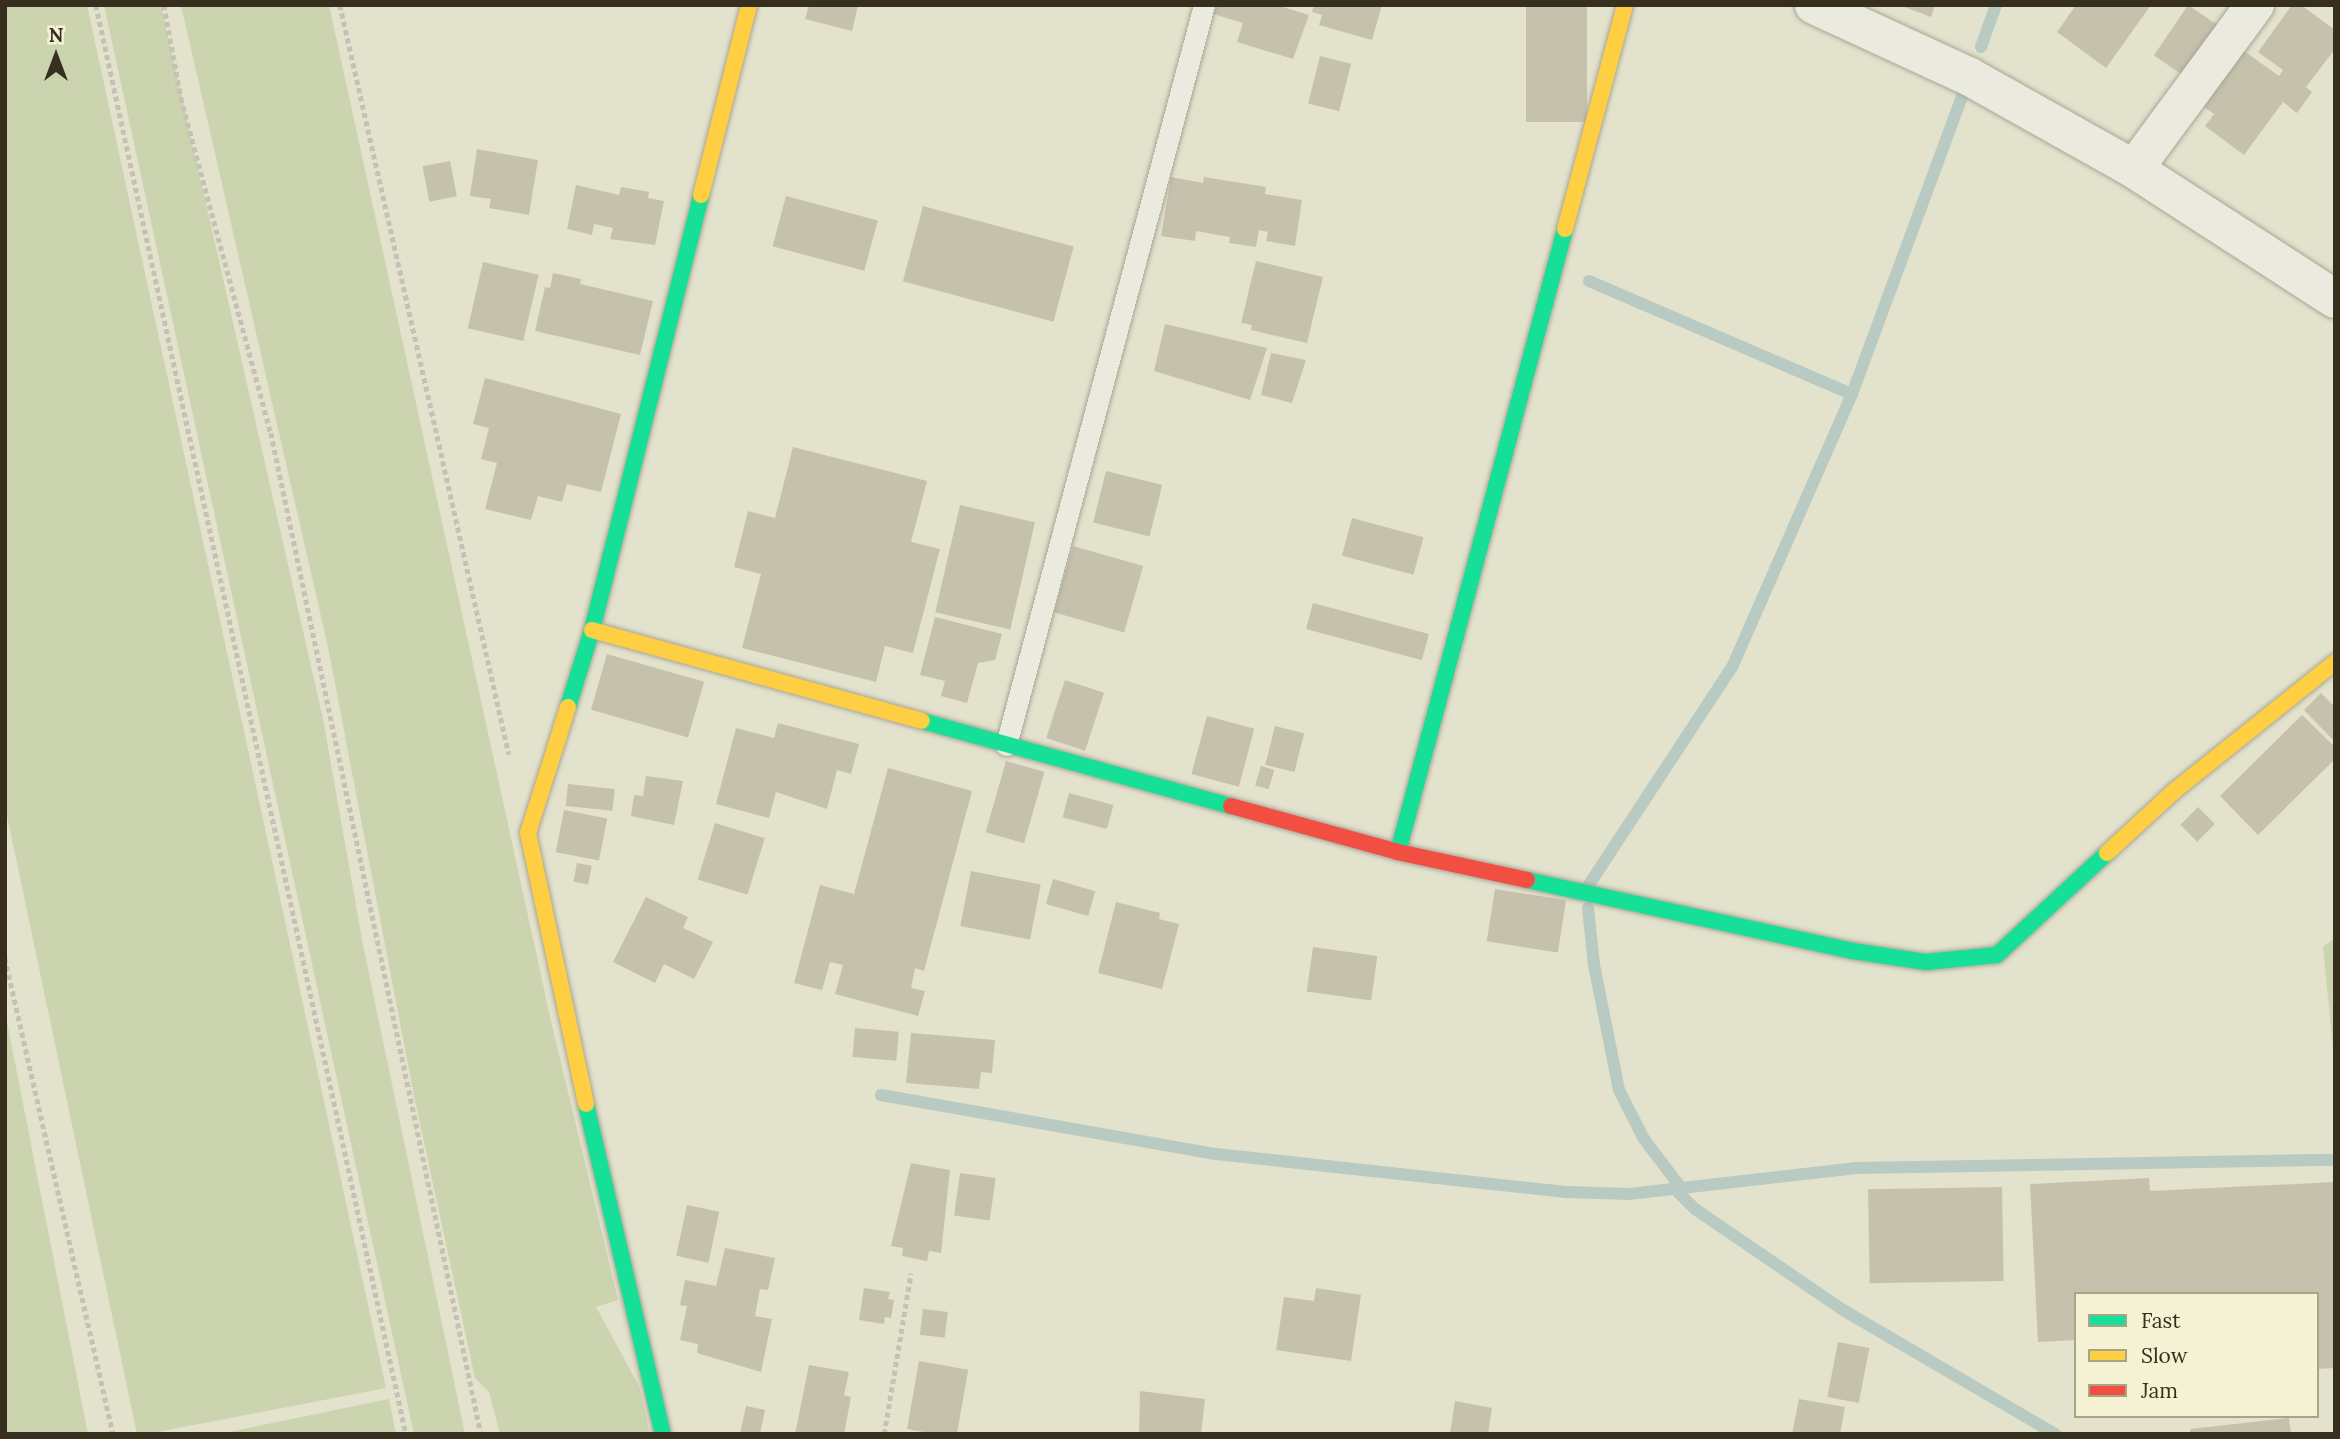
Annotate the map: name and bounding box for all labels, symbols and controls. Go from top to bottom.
north arrow [21,21,91,91]
text: N [49,23,63,47]
legend [2074,1292,2319,1418]
text: Fast [2141,1307,2180,1334]
text: Slow [2141,1342,2188,1369]
text: Jam [2141,1377,2178,1404]

